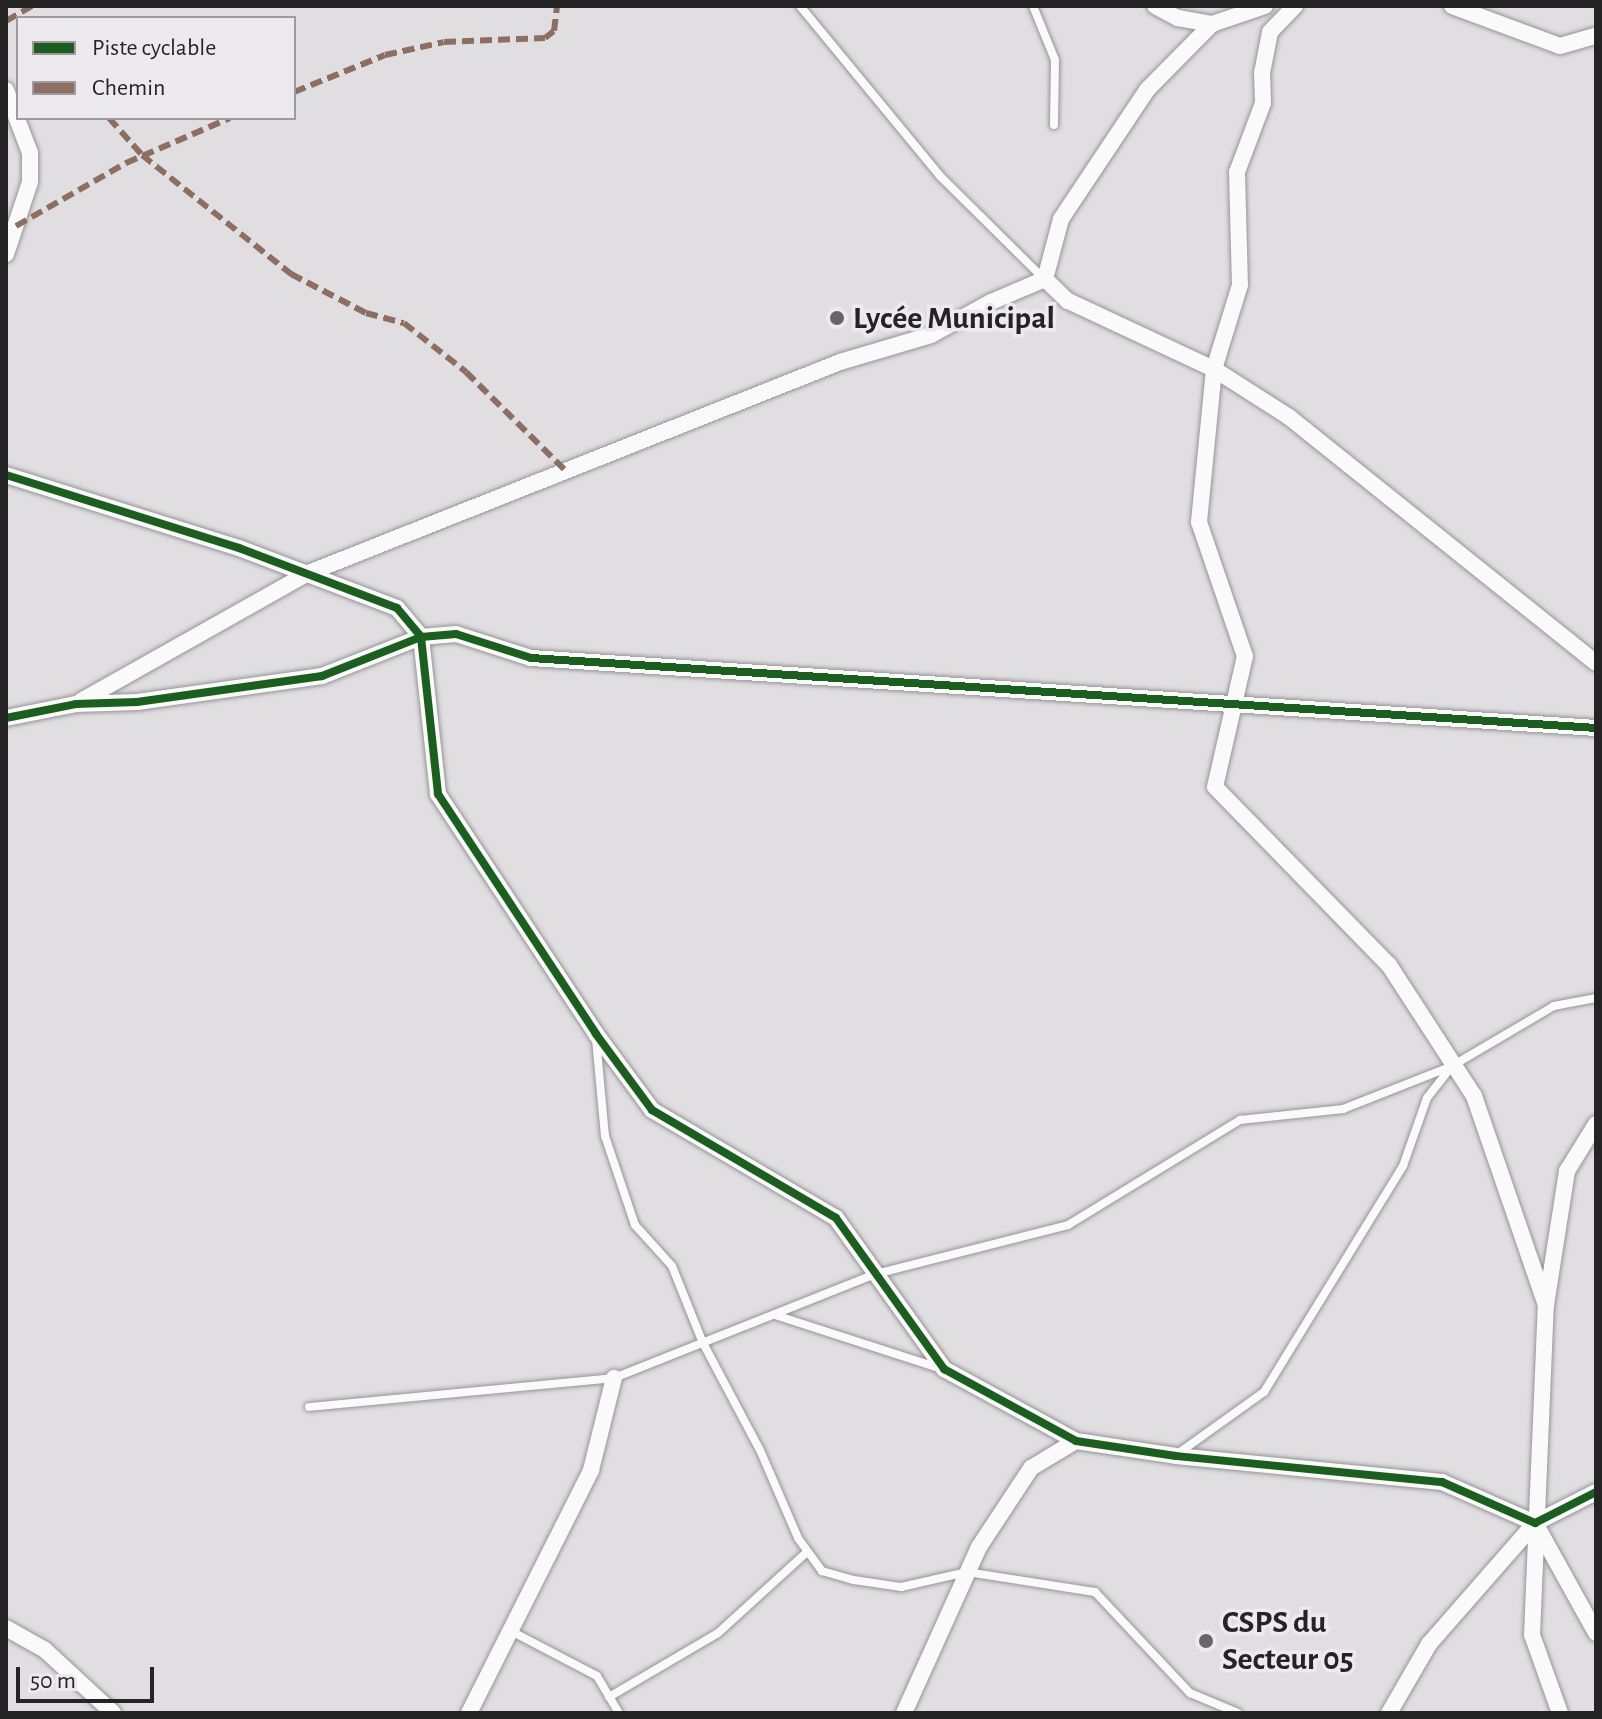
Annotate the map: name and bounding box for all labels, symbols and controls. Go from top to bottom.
legend [16,16,296,120]
text: Piste cyclable [92,36,216,60]
text: Chemin [92,76,165,100]
place label: Lycée Municipal [853,299,1055,337]
marker: Lycée Municipal [828,309,846,327]
place label: CSPS du Secteur 05 [1222,1604,1354,1679]
marker: CSPS du Secteur 05 [1197,1632,1215,1650]
scale bar [20,1651,158,1701]
text: 50 m [30,1669,76,1693]

